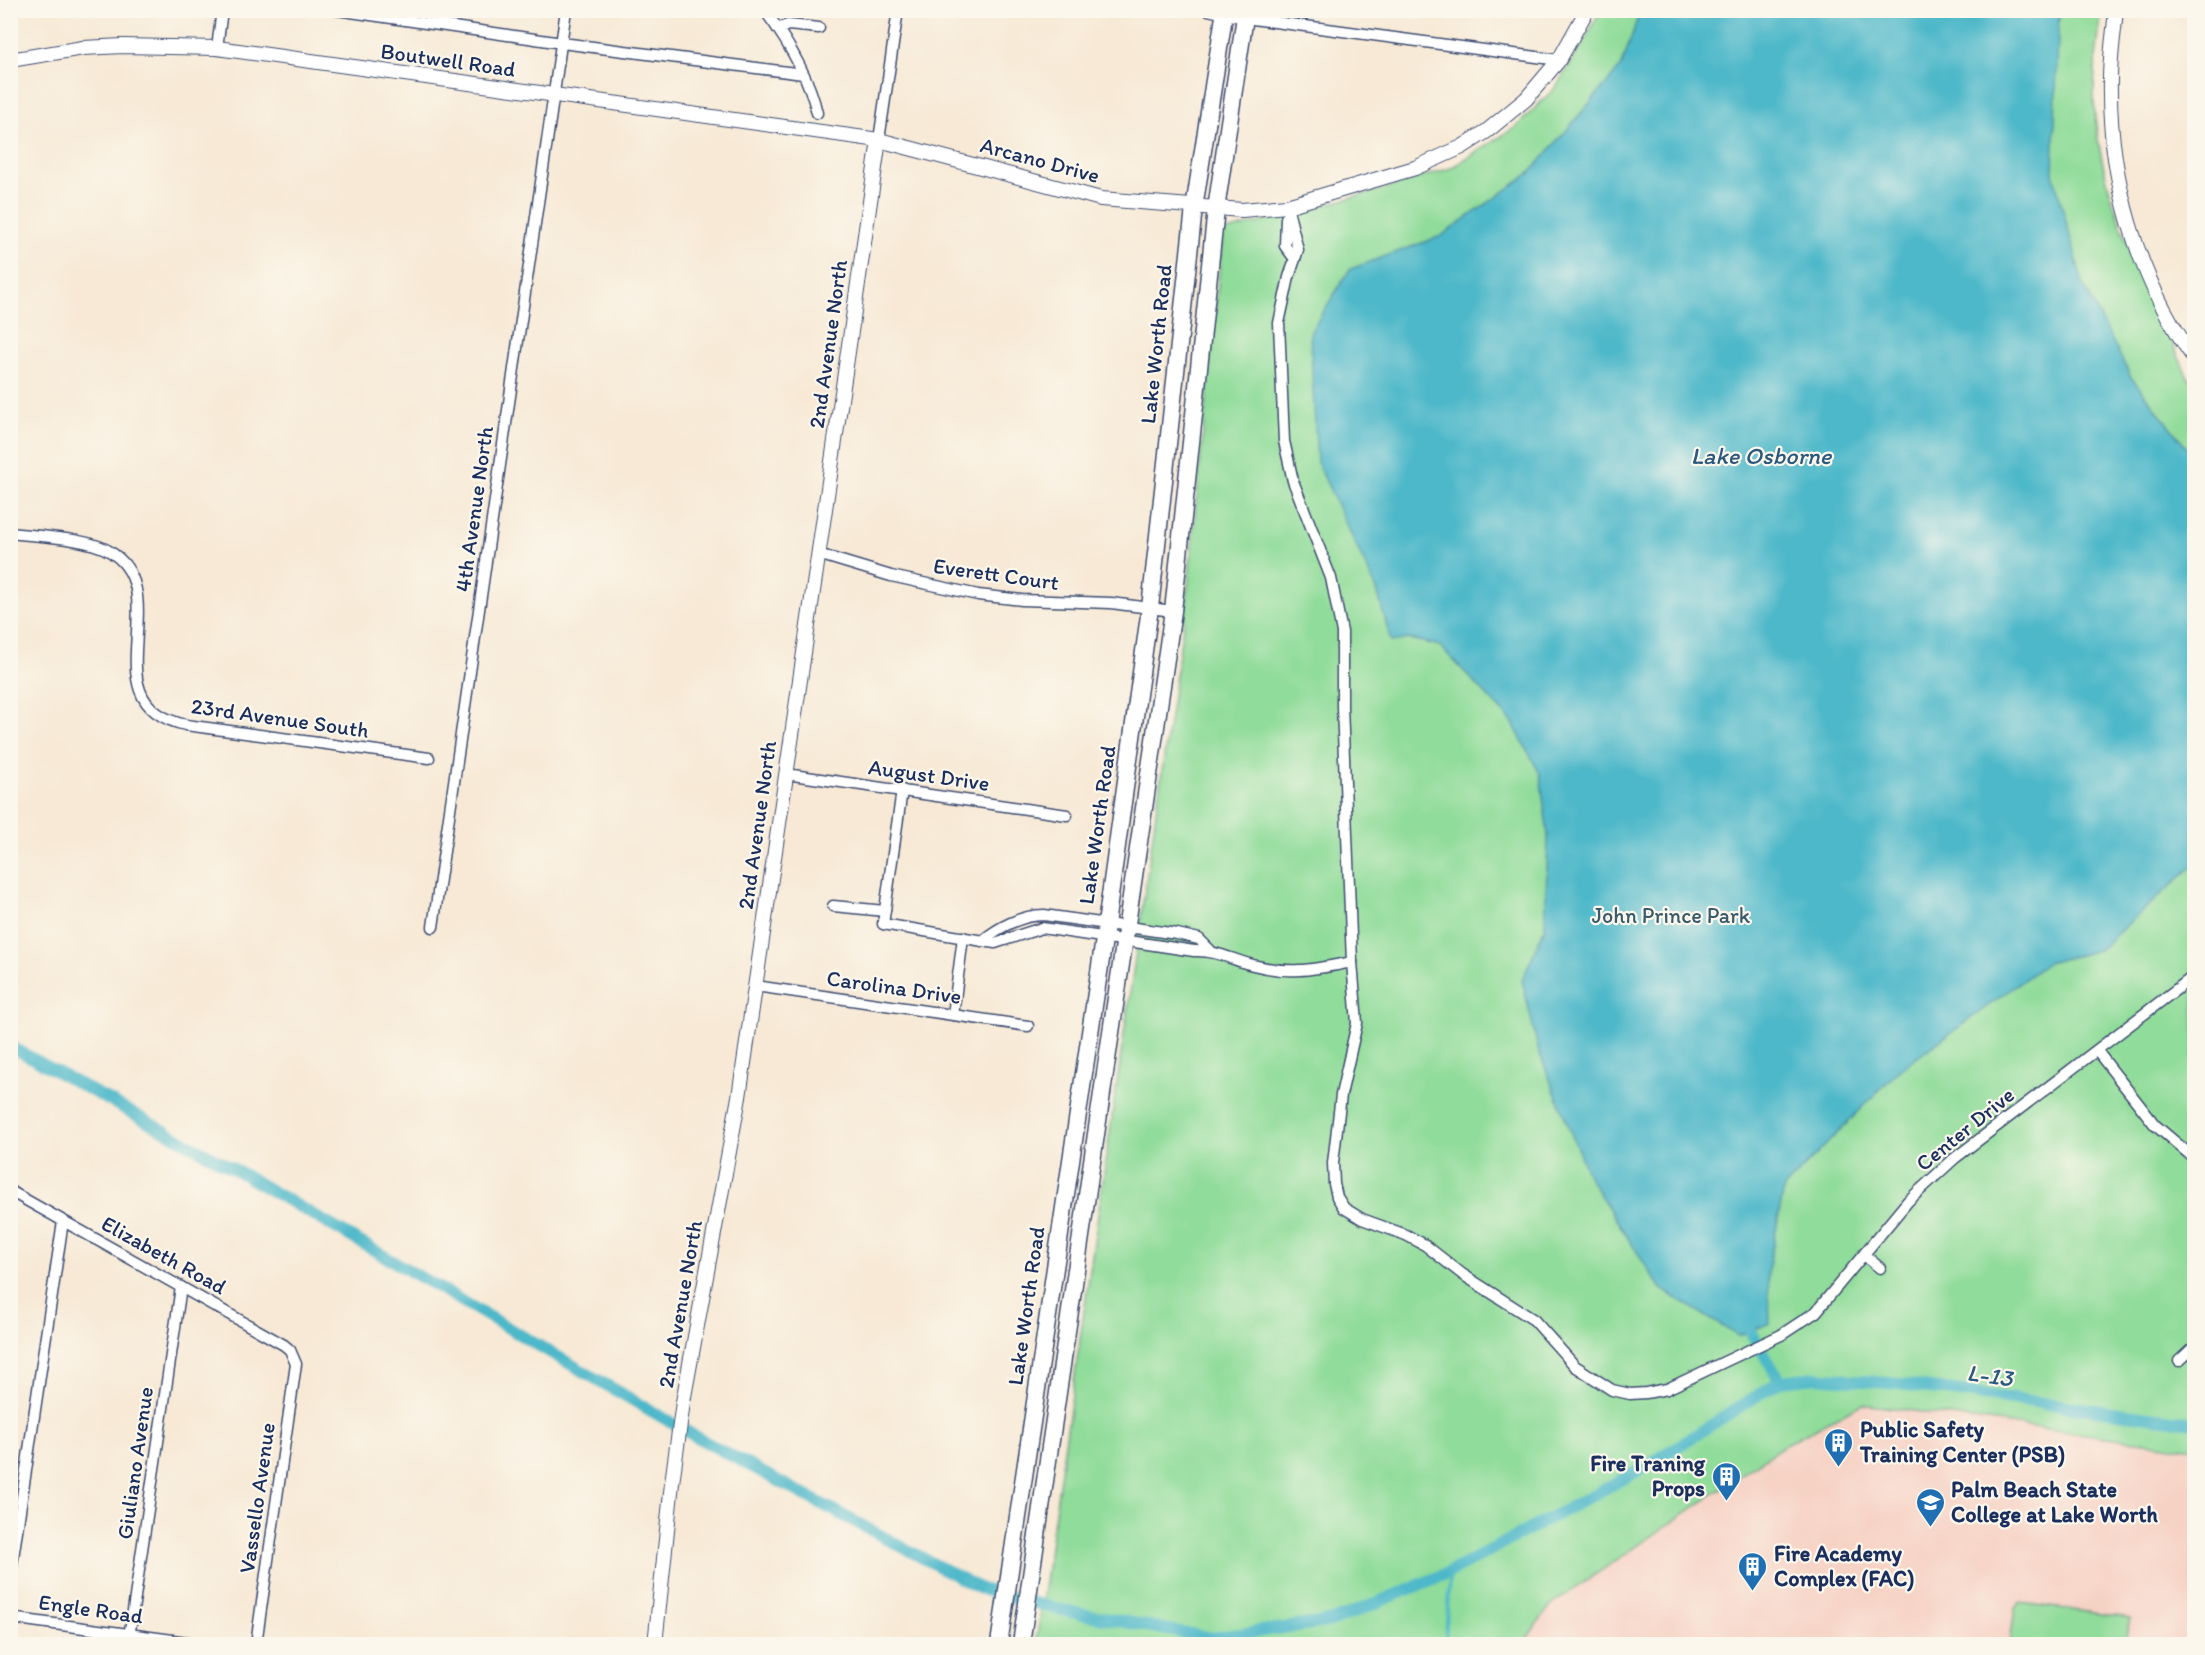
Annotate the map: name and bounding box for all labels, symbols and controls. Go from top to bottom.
street label: Boutwell Road [379,37,517,83]
street label: Arcano Drive [977,131,1103,189]
street label: 2nd Avenue North [803,258,853,430]
street label: Lake Worth Road [1134,263,1178,425]
street label: 4th Avenue North [449,424,499,594]
water label: Lake Osborne [1691,441,1833,470]
street label: Everett Court [932,552,1060,596]
street label: 23rd Avenue South [190,692,370,744]
street label: 2nd Avenue North [732,739,782,911]
street label: Lake Worth Road [1072,744,1122,906]
street label: August Drive [867,753,991,797]
park label: John Prince Park [1592,902,1751,929]
street label: Carolina Drive [825,964,963,1010]
street label: Center Drive [1910,1081,2020,1177]
street label: Elizabeth Road [97,1210,231,1300]
street label: 2nd Avenue North [652,1218,708,1390]
street label: Lake Worth Road [1001,1225,1051,1387]
water label: L-13 [1965,1357,2017,1393]
street label: Giuliano Avenue [111,1385,159,1541]
place label: Public Safety Training Center (PSB) [1859,1416,2065,1468]
street label: Vassello Avenue [233,1421,281,1575]
building icon: Public Safety Training Center (PSB) [1823,1426,1855,1468]
place label: Fire Traning Props [1590,1450,1706,1502]
building icon: Fire Traning Props [1710,1460,1742,1502]
place label: Palm Beach State College at Lake Worth [1951,1476,2159,1528]
school or university icon: Palm Beach State College at Lake Worth [1914,1486,1946,1528]
place label: Fire Academy Complex (FAC) [1774,1540,1914,1592]
building icon: Fire Academy Complex (FAC) [1737,1550,1769,1592]
street label: Engle Road [37,1588,145,1630]

